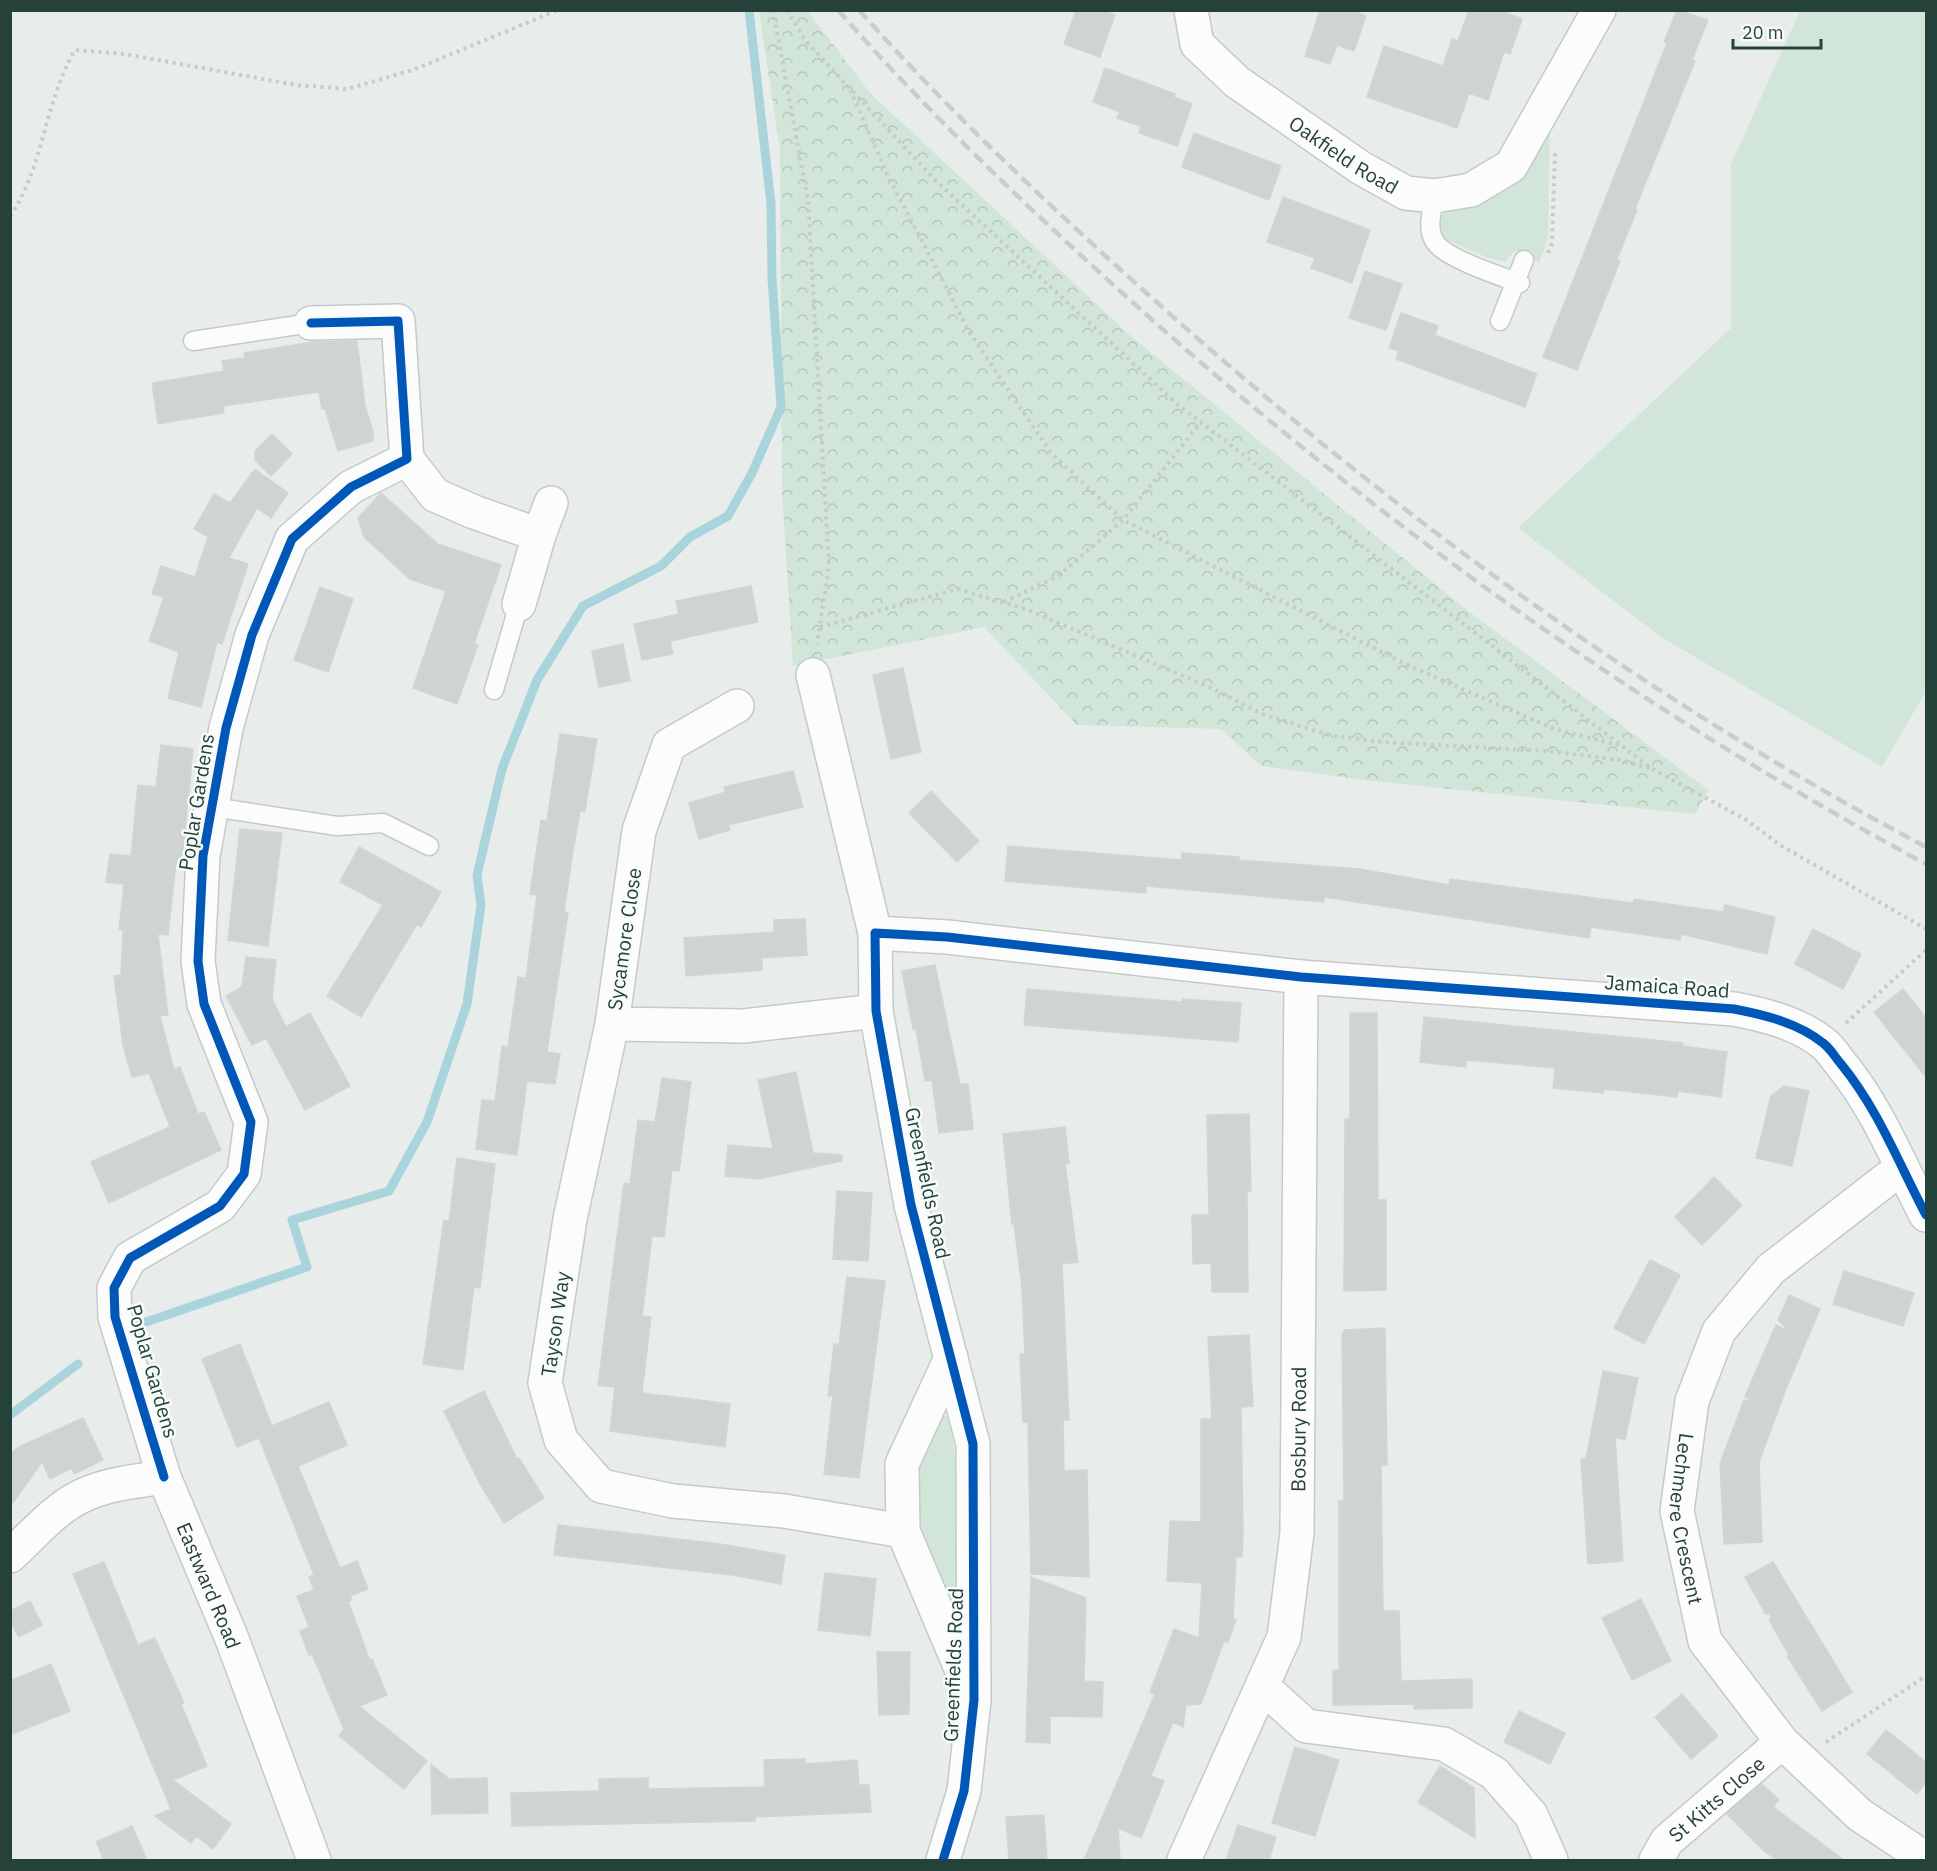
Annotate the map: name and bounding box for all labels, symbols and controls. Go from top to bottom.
scale bar [1733,12,1822,50]
text: 20 m [1742,21,1784,44]
street label: Oakfield Road [1284,109,1404,200]
street label: Poplar Gardens [172,732,220,872]
street label: Sycamore Close [601,866,647,1012]
street label: Jamaica Road [1603,968,1731,1004]
street label: Greenfields Road [899,1105,957,1261]
street label: Tayson Way [534,1270,576,1378]
street label: Poplar Gardens [121,1301,185,1441]
street label: Bosbury Road [1284,1366,1312,1492]
street label: Lechmere Crescent [1664,1432,1710,1607]
street label: Eastward Road [171,1518,248,1652]
street label: Greenfields Road [937,1587,969,1743]
street label: St Kitts Close [1662,1749,1770,1848]

